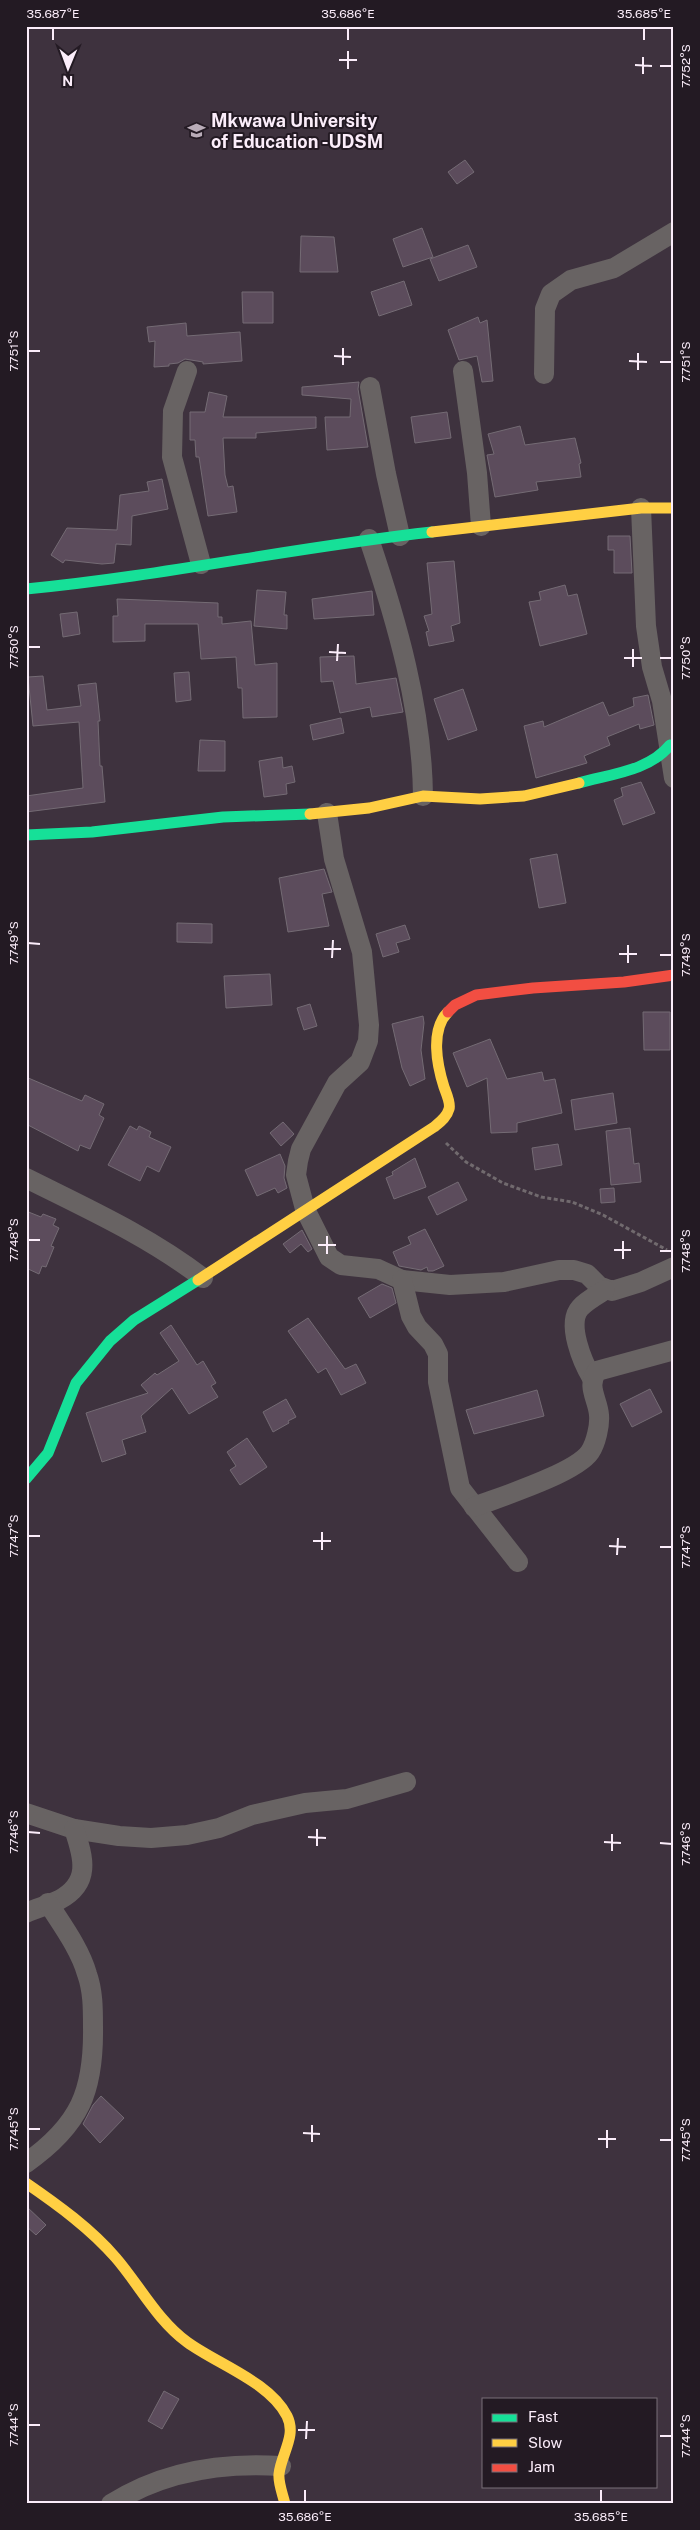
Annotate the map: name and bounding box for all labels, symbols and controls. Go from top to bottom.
text: 35.687°E [26,7,80,21]
text: 35.686°E [321,7,375,21]
text: 35.685°E [617,7,671,21]
north arrow [42,42,92,92]
text: 7.752°S [679,44,693,88]
text: N [62,73,73,89]
place label: Mkwawa University of Education -UDSM [211,110,383,152]
school or university icon: Mkwawa University of Education -UDSM [187,120,207,140]
text: 7.751°S [7,330,21,372]
text: 7.751°S [679,341,693,383]
text: 7.750°S [7,625,21,669]
text: 7.750°S [679,636,693,680]
text: 7.749°S [7,921,21,965]
text: 7.749°S [679,933,693,977]
text: 7.748°S [7,1218,21,1262]
text: 7.748°S [679,1229,693,1273]
text: 7.747°S [7,1514,21,1558]
text: 7.747°S [679,1525,693,1569]
text: 7.746°S [7,1810,21,1854]
text: 7.746°S [679,1822,693,1866]
text: 7.745°S [7,2107,21,2151]
text: 7.745°S [679,2118,693,2162]
legend [482,2398,658,2488]
text: 7.744°S [7,2403,21,2447]
text: Fast [528,2408,558,2425]
text: 7.744°S [679,2414,693,2458]
text: Slow [528,2434,563,2451]
text: Jam [528,2458,555,2475]
text: 35.686°E [278,2510,332,2524]
text: 35.685°E [574,2510,628,2524]

